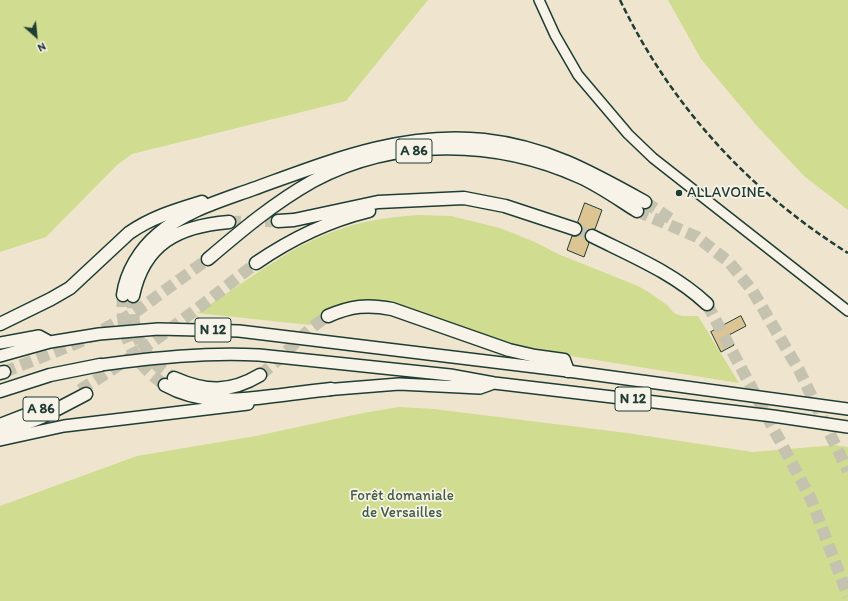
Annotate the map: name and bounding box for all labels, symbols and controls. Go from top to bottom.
north arrow [16,16,56,56]
text: N [35,40,48,55]
road number: A 86 [396,139,432,163]
place label: ALLAVOINE [687,184,765,202]
marker: ALLAVOINE [674,188,684,198]
road number: N 12 [195,318,231,342]
road number: N 12 [615,387,651,411]
road number: A 86 [23,397,59,421]
park label: Forêt domaniale de Versailles [350,487,454,522]

